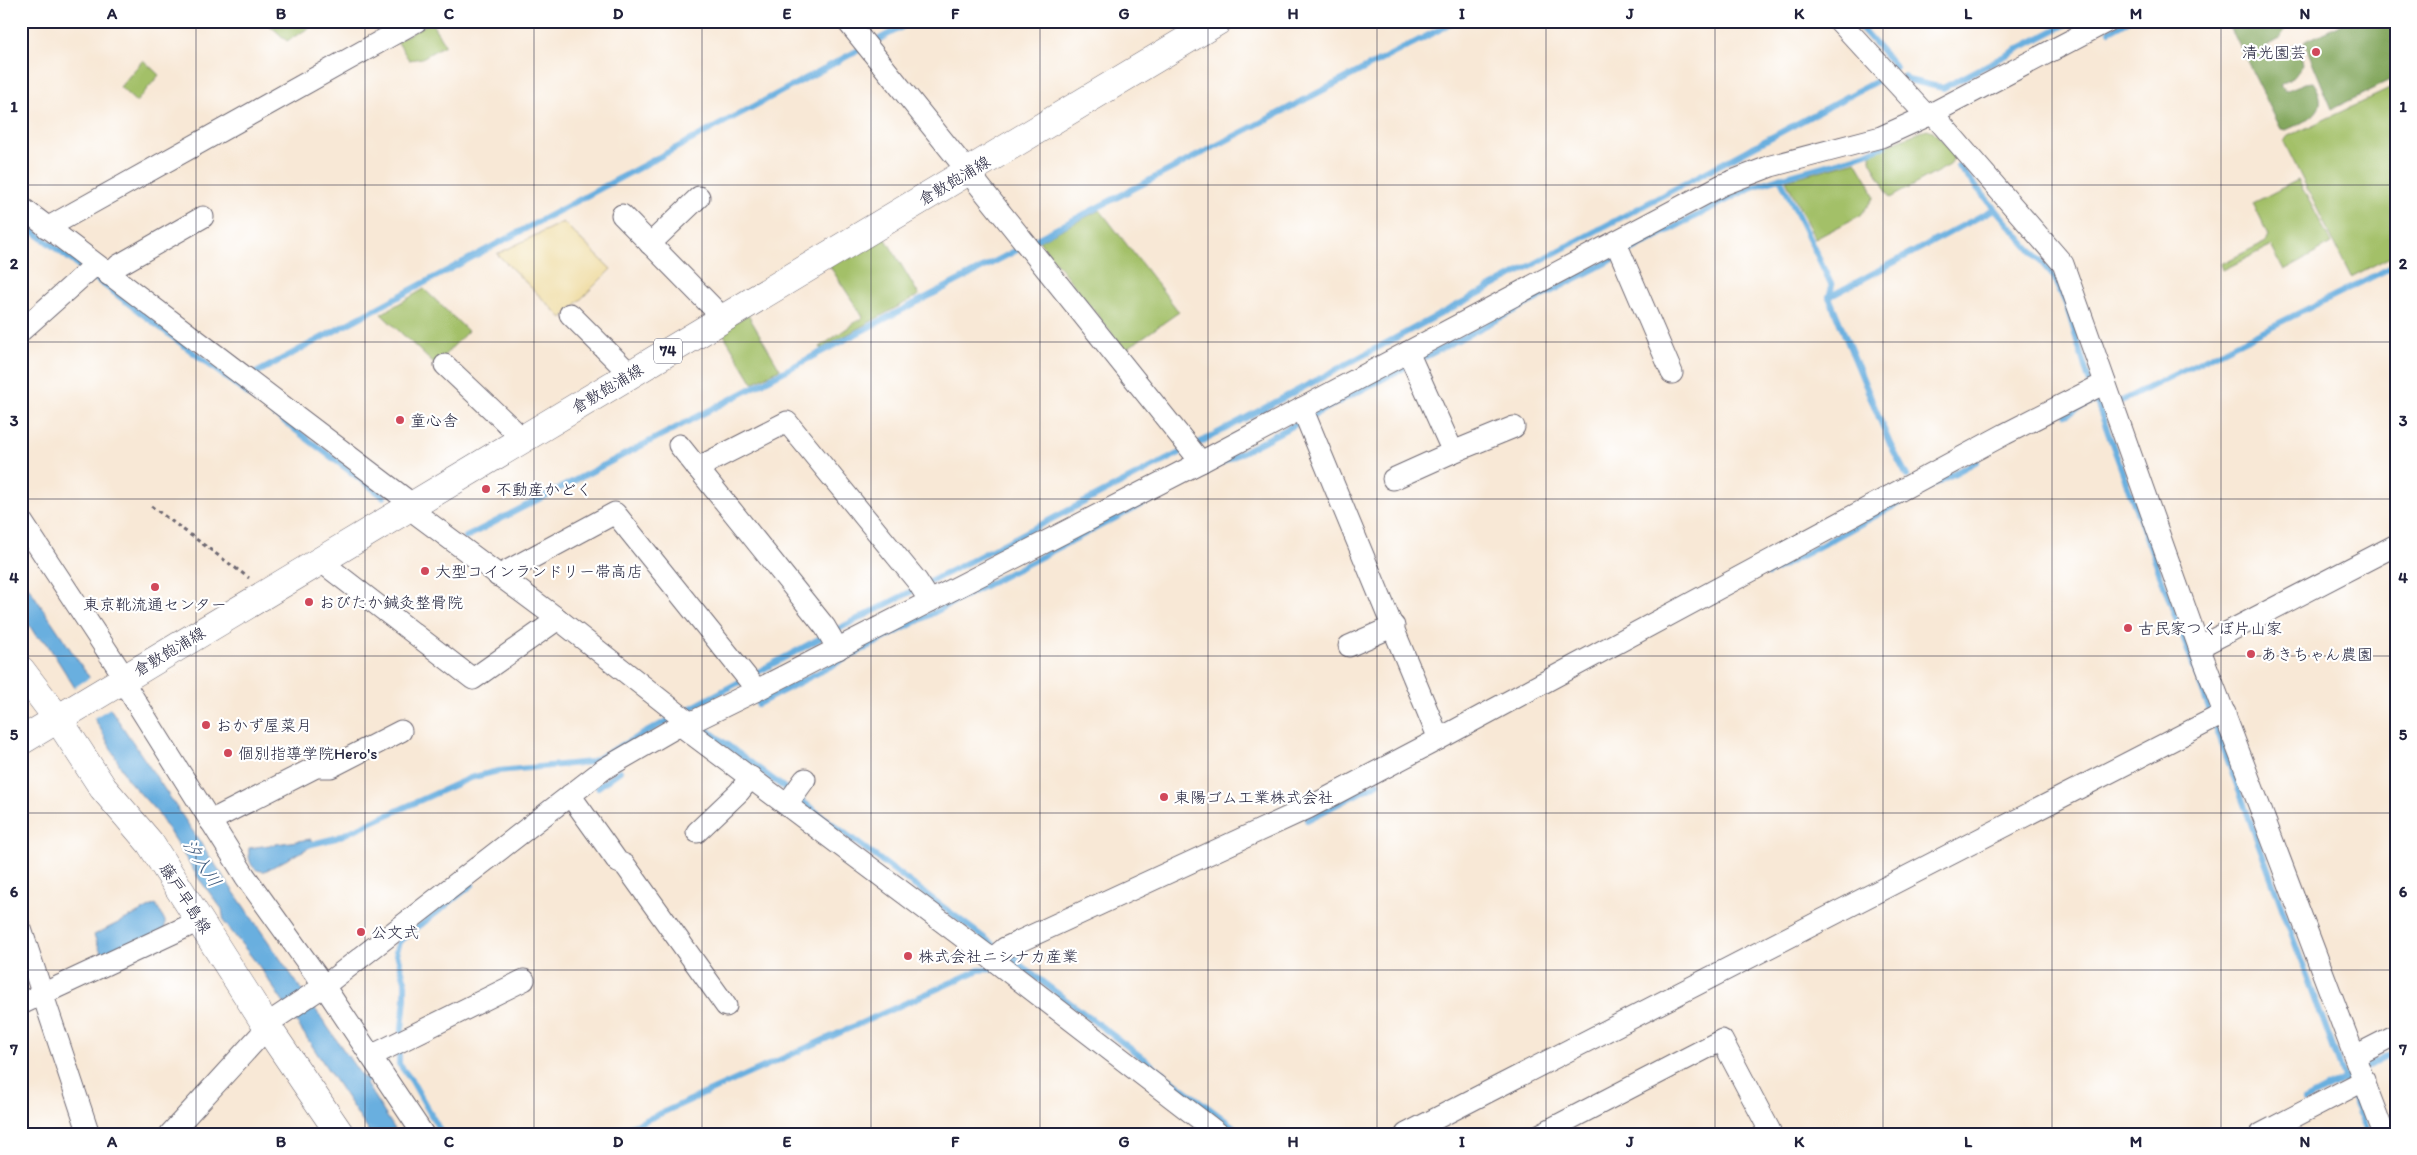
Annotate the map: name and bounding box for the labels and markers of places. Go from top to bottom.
place label: 清光園芸 [2242,43,2306,62]
marker: 清光園芸 [2310,46,2322,58]
place label: 童心舎 [410,411,458,430]
marker: 童心舎 [394,414,406,426]
place label: 不動産かどく [496,480,592,499]
marker: 不動産かどく [480,483,492,495]
place label: 大型コインランドリー帯高店 [435,562,643,581]
marker: 大型コインランドリー帯高店 [419,565,431,577]
marker: 東京靴流通センター [149,581,161,593]
place label: おびたか鍼灸整骨院 [319,593,463,612]
place label: 東京靴流通センター [83,595,227,614]
marker: おびたか鍼灸整骨院 [303,596,315,608]
place label: 古民家つくぼ片山家 [2138,619,2282,638]
marker: 古民家つくぼ片山家 [2122,622,2134,634]
place label: あきちゃん農園 [2261,645,2373,664]
marker: あきちゃん農園 [2245,648,2257,660]
place label: おかず屋菜月 [216,716,312,735]
marker: おかず屋菜月 [200,719,212,731]
place label: 個別指導学院Hero's [238,744,377,763]
marker: 個別指導学院Hero's [222,747,234,759]
place label: 東陽ゴム工業株式会社 [1174,788,1334,807]
marker: 東陽ゴム工業株式会社 [1158,791,1170,803]
place label: 公文式 [371,923,419,942]
marker: 公文式 [355,926,367,938]
place label: 株式会社ニシナカ産業 [918,947,1078,966]
marker: 株式会社ニシナカ産業 [902,950,914,962]

